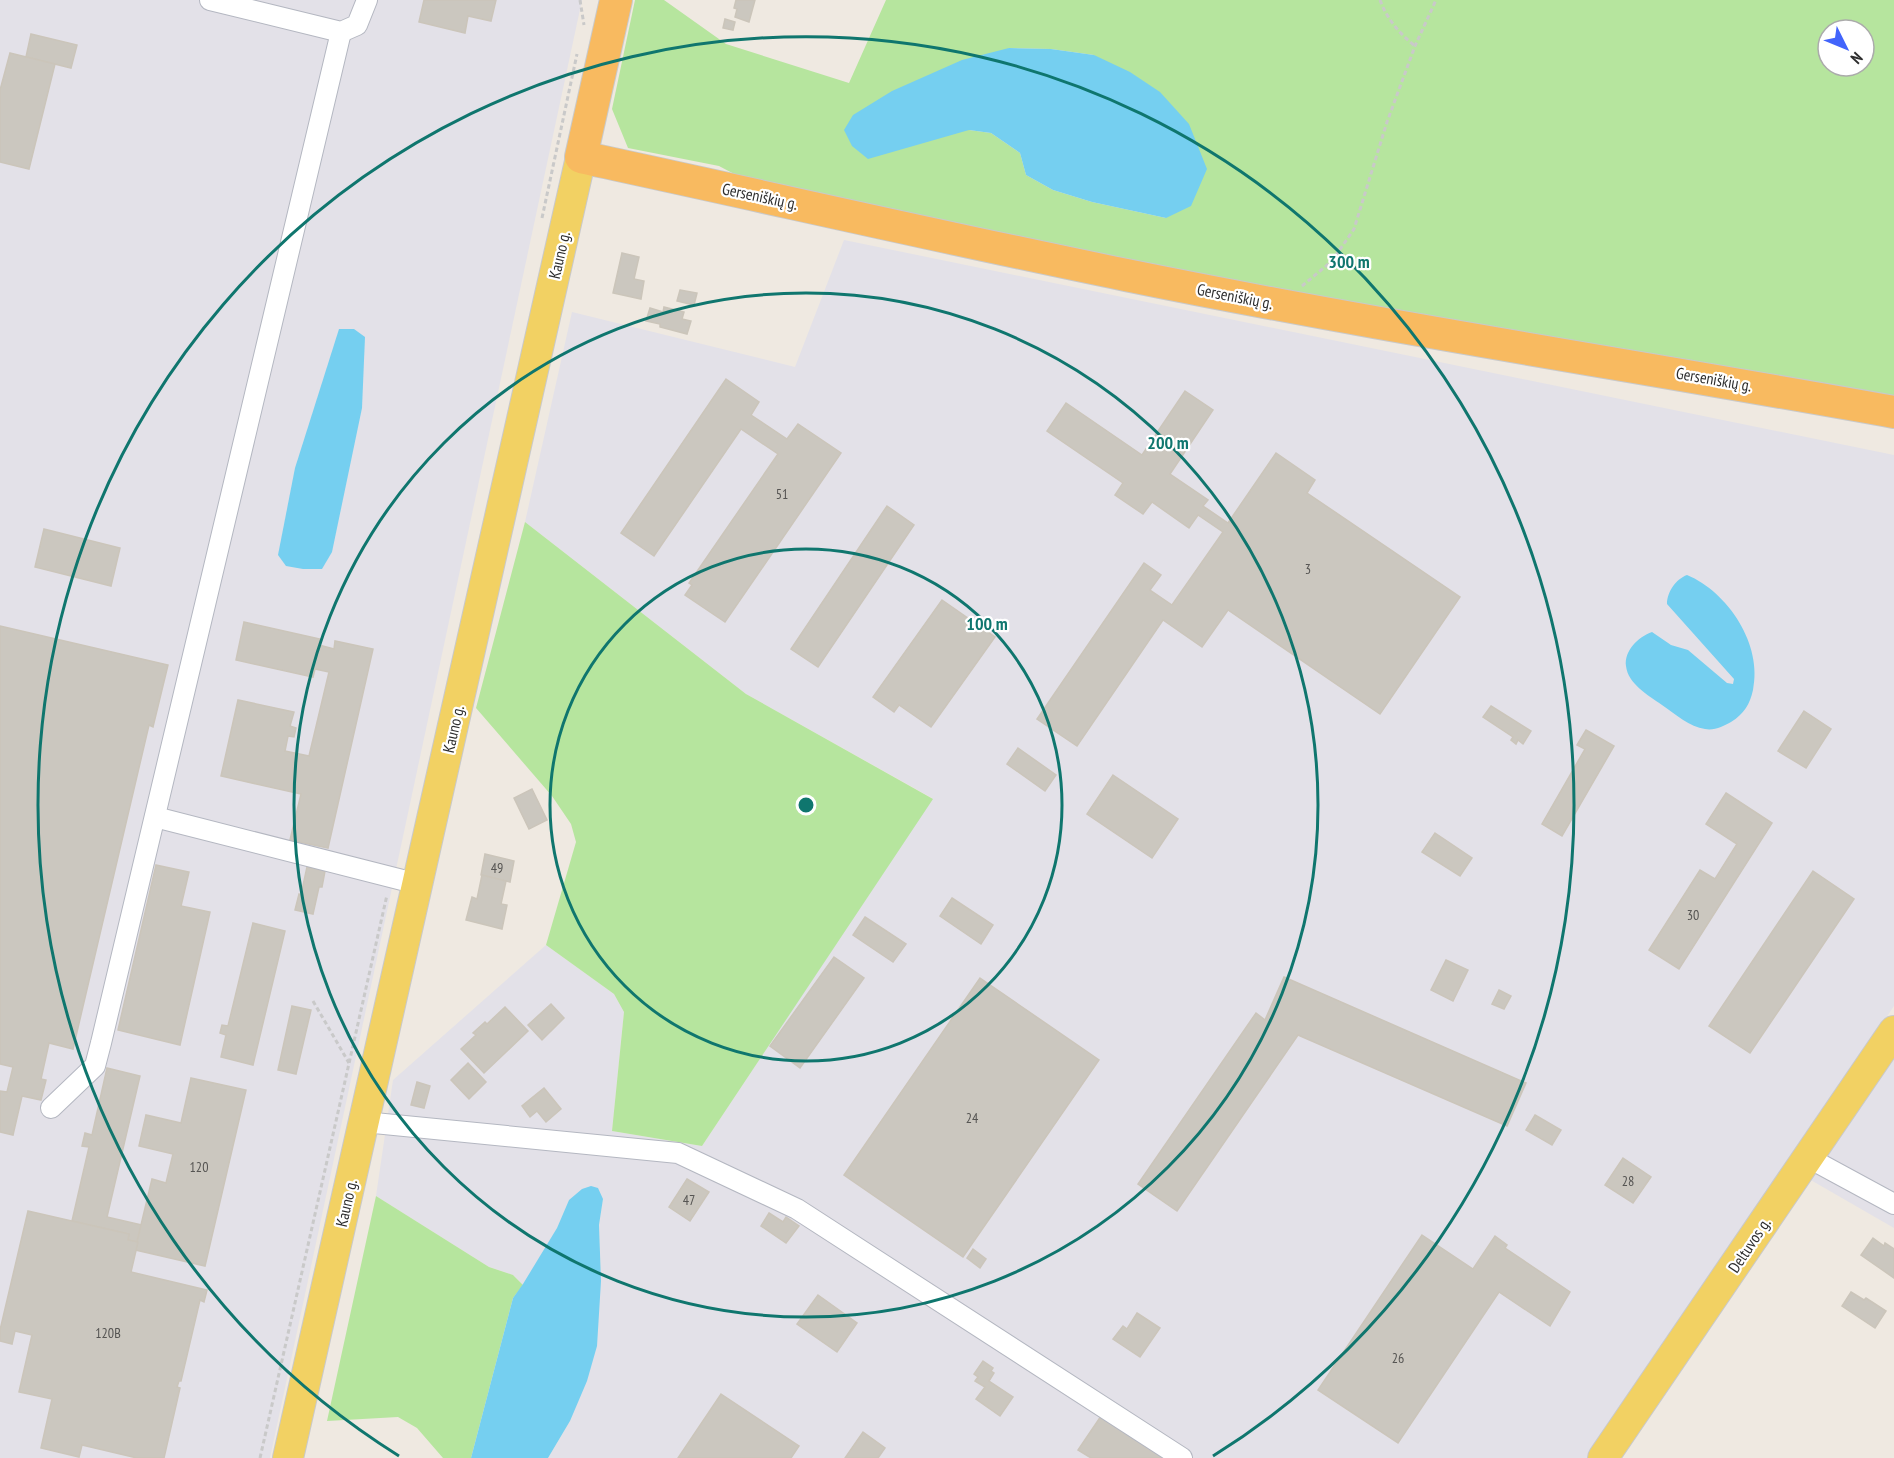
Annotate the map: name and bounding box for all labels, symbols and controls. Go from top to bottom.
north arrow [1816,18,1876,78]
text: N [1847,48,1867,68]
street label: Gerseniškių g. [720,178,800,214]
street label: Kauno g. [544,229,574,281]
text: 300 m [1328,250,1370,273]
street label: Gerseniškių g. [1196,279,1275,313]
street label: Gerseniškių g. [1675,363,1754,396]
text: 200 m [1147,431,1189,454]
house number: 51 [776,485,788,503]
house number: 3 [1305,560,1311,578]
text: 100 m [966,612,1008,635]
street label: Kauno g. [438,703,468,755]
centre of rings [796,795,816,815]
house number: 49 [491,859,503,877]
house number: 30 [1687,906,1699,924]
house number: 24 [966,1109,979,1127]
house number: 120 [190,1158,208,1176]
house number: 28 [1622,1172,1634,1190]
street label: Kauno g. [331,1177,361,1229]
house number: 47 [683,1191,695,1209]
street label: Deltuvos g. [1723,1214,1775,1276]
house number: 120B [95,1324,121,1342]
house number: 26 [1392,1349,1404,1367]

